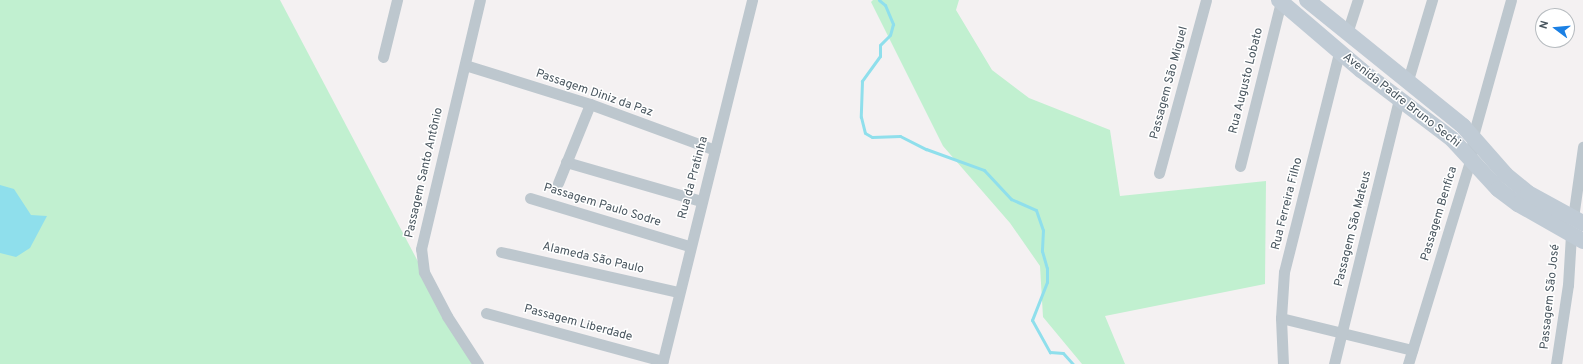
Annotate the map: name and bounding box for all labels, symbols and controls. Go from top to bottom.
north arrow [1535,8,1575,48]
text: N [1537,19,1552,31]
street label: Passagem São Miguel [1148,25,1192,141]
street label: Rua Augusto Lobato [1227,26,1267,136]
street label: Avenida Padre Bruno Sechi [1339,51,1463,151]
street label: Passagem Diniz da Paz [534,67,654,121]
street label: Passagem Santo Antônio [403,106,447,240]
street label: Rua da Pratinha [676,135,712,221]
street label: Rua Ferreira Filho [1270,156,1306,252]
street label: Passagem Benfica [1419,165,1461,263]
street label: Passagem São Mateus [1333,169,1375,289]
street label: Passagem Paulo Sodre [542,181,662,231]
street label: Alameda São Paulo [541,240,645,278]
street label: Passagem São José [1538,244,1564,350]
street label: Passagem Liberdade [522,303,634,345]

